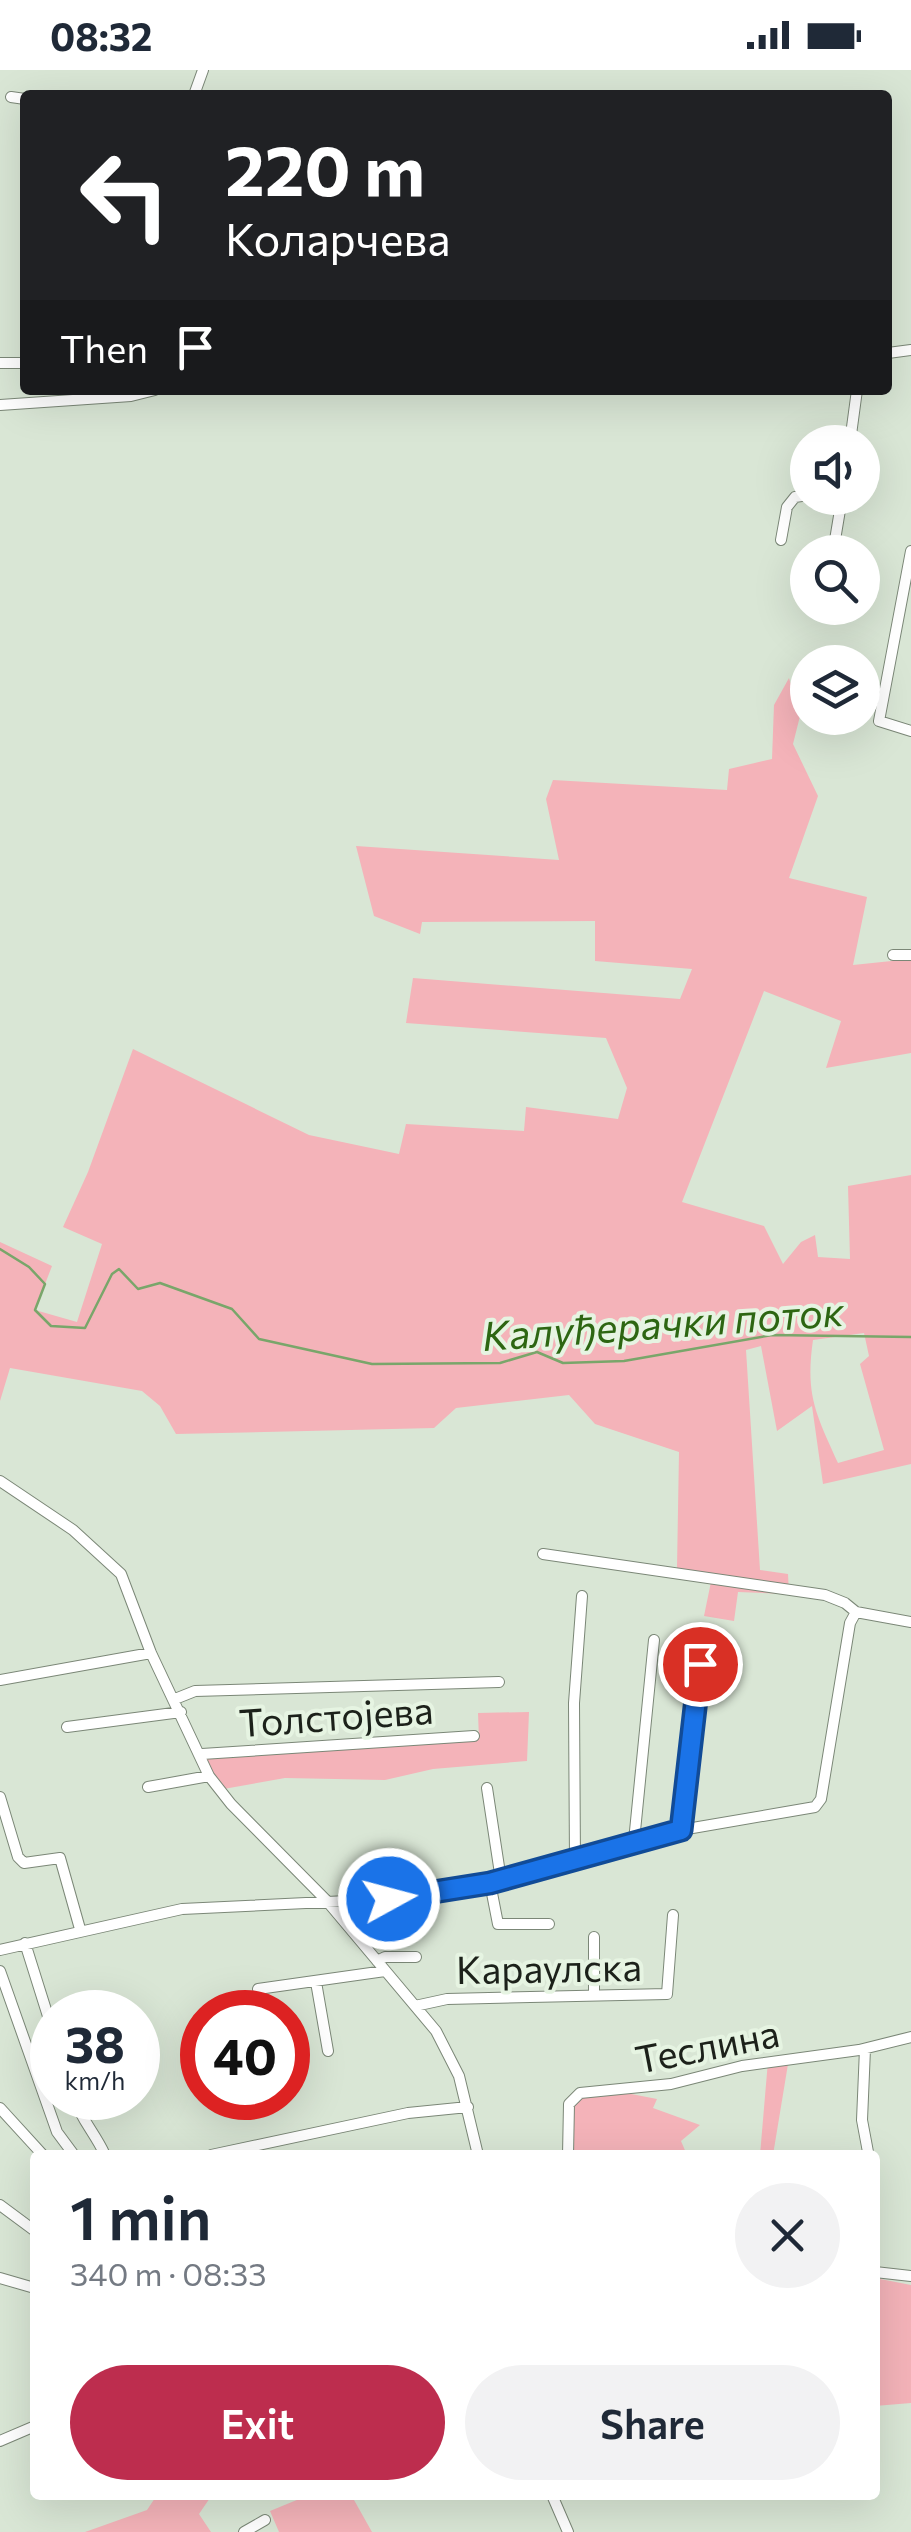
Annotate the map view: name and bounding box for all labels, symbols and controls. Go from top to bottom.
text: 08:32 [50,12,152,59]
text: 220 m [225,125,425,210]
icon: left [60,130,190,260]
text: Коларчева [225,210,451,265]
icon: arrive [168,320,223,375]
text: Then [60,324,148,371]
map controls [790,425,880,735]
button: sound [790,425,880,515]
button: search [790,535,880,625]
button: layers [790,645,880,735]
water label: Калуђерачки поток [481,1285,847,1359]
pin [658,1622,743,1707]
icon: arrive [673,1637,728,1692]
street label: Толстојева [237,1685,435,1745]
position arrow [337,1847,441,1951]
street label: Караулска [456,1942,642,1992]
speed limit sign: 40 [180,1990,310,2120]
street label: Теслина [631,2008,783,2082]
text: 38 [65,2012,125,2073]
text: km/h [65,2065,125,2095]
text: 1 min [70,2179,211,2252]
button: close [735,2183,840,2288]
text: 340 m · 08:33 [70,2253,266,2293]
button: Exit [70,2365,445,2480]
button: Share [465,2365,840,2480]

